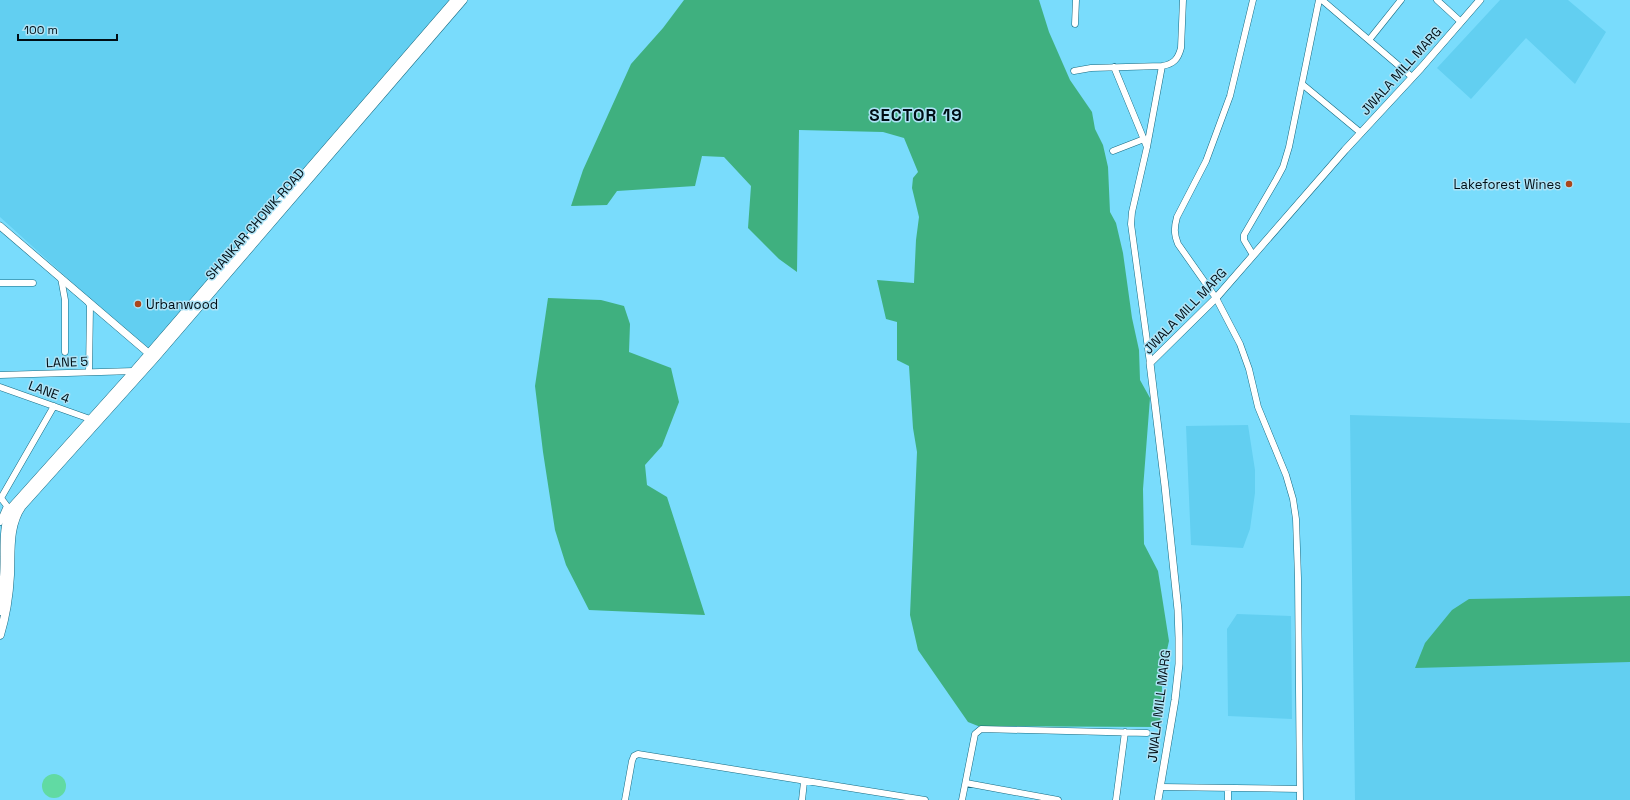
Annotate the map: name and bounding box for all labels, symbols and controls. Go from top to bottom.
scale bar [18,16,117,42]
text: 100 m [24,22,58,38]
street label: JWALA MILL MARG [1357,23,1445,119]
district label: SECTOR 19 [869,104,963,126]
street label: SHANKAR CHOWK ROAD [202,165,308,283]
place label: Lakeforest Wines [1453,176,1561,193]
marker: Lakeforest Wines [1564,179,1574,189]
street label: JWALA MILL MARG [1140,264,1230,358]
place label: Urbanwood [146,296,218,313]
marker: Urbanwood [133,299,143,309]
street label: LANE 5 [46,353,89,371]
street label: LANE 4 [26,377,72,407]
street label: JWALA MILL MARG [1144,649,1174,763]

